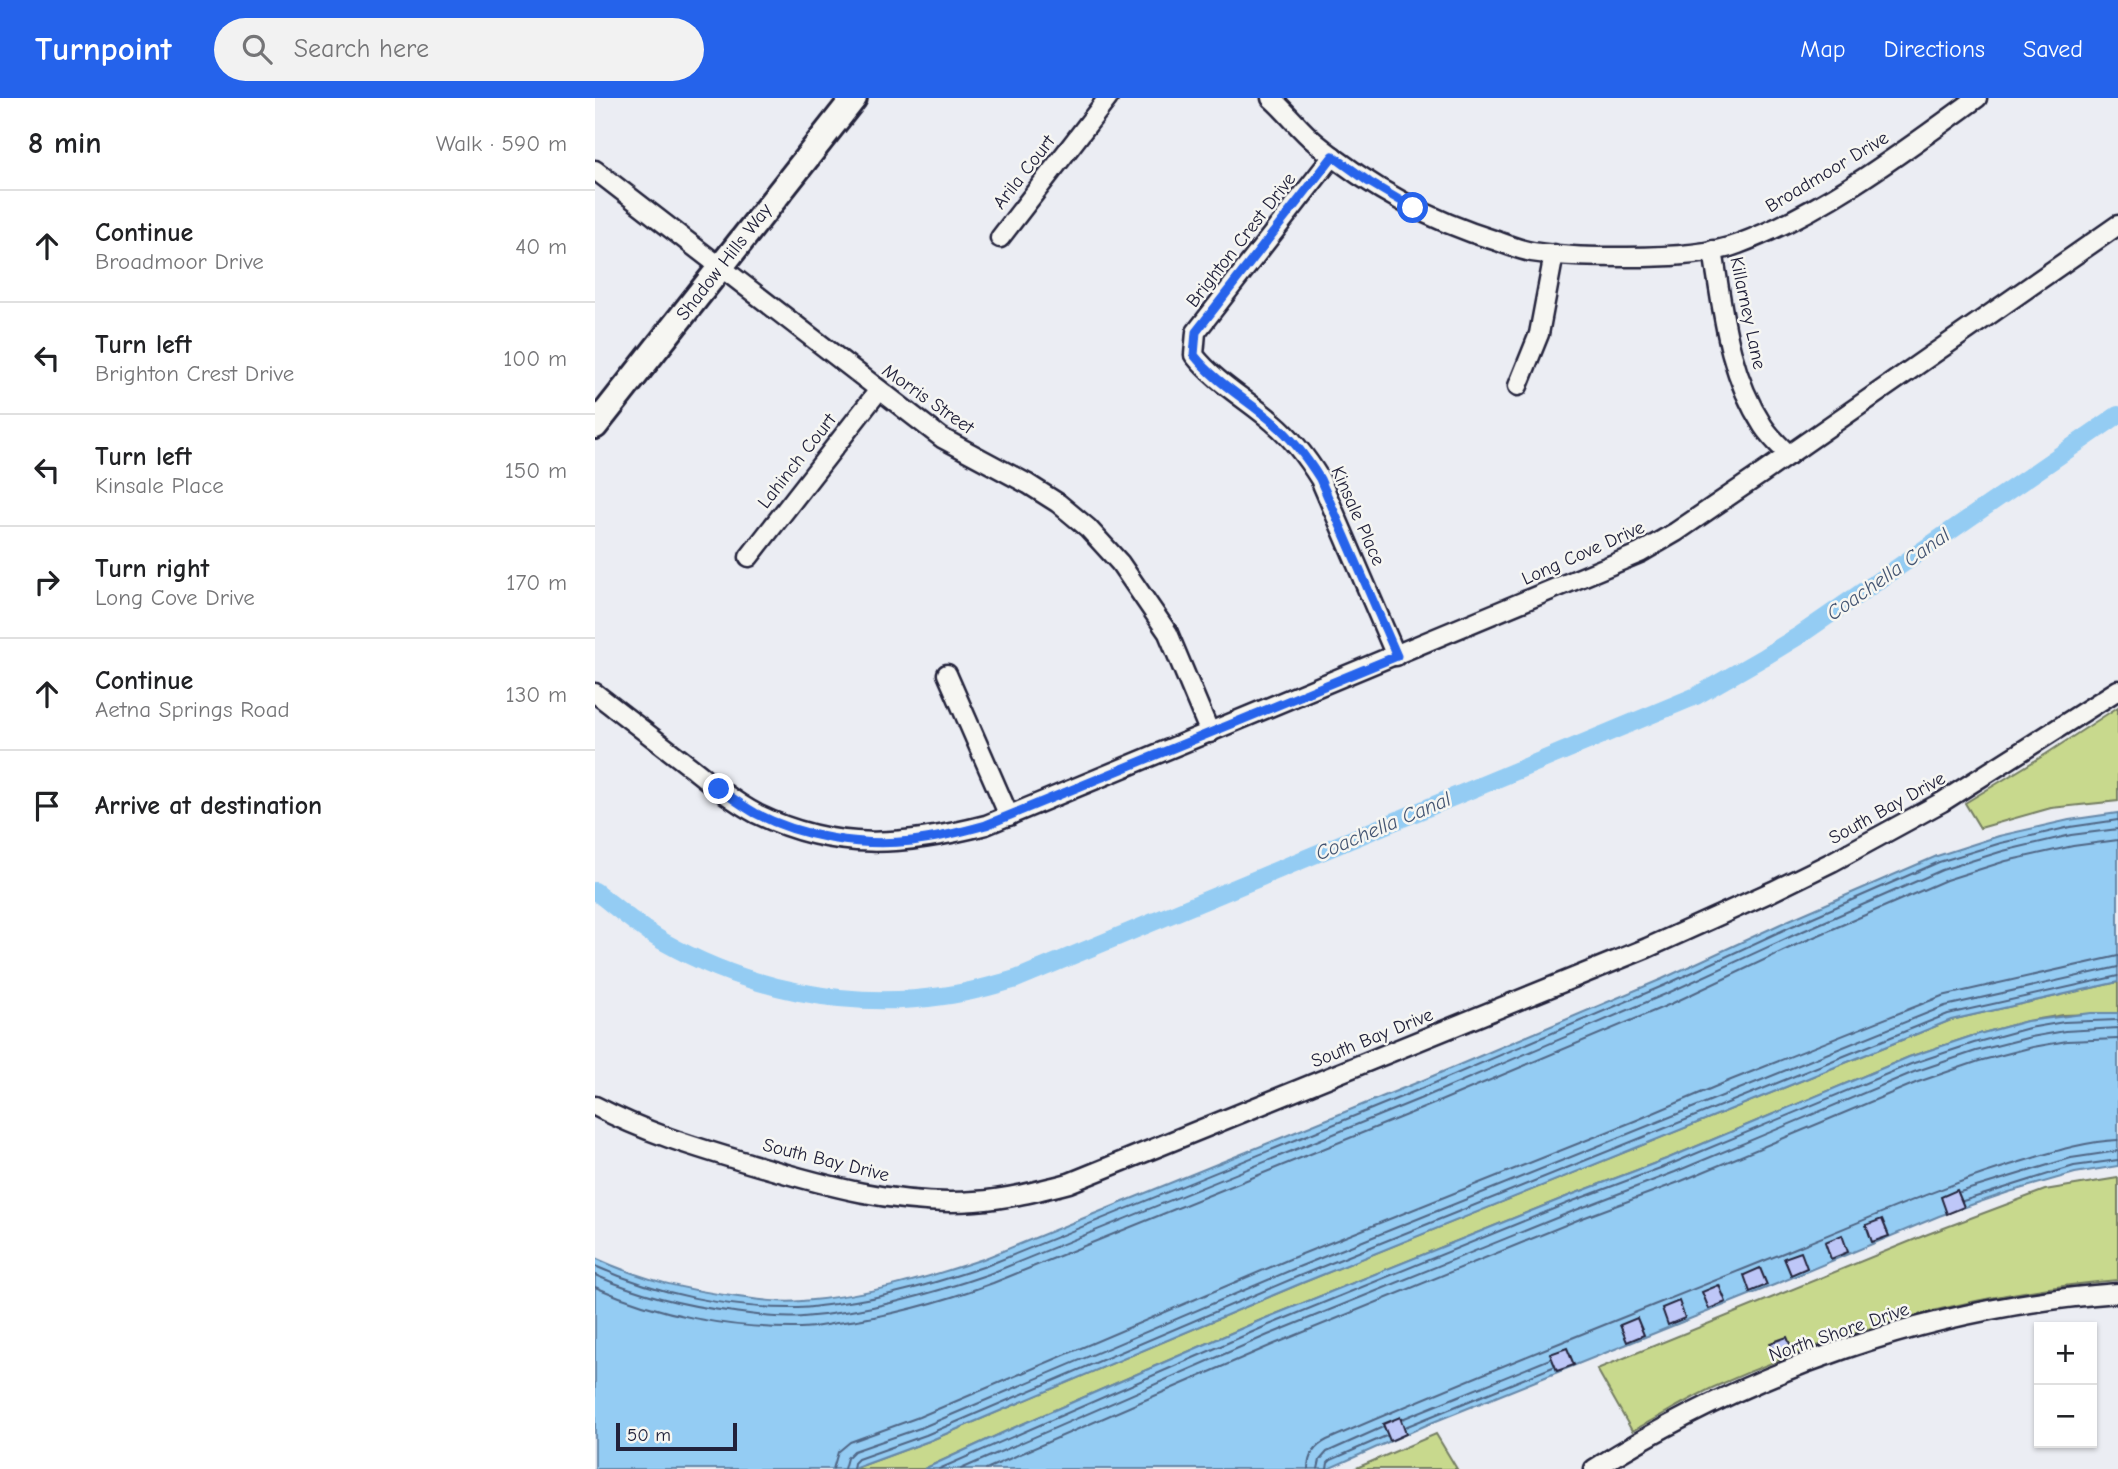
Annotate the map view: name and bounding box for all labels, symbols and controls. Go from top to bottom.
search box [214,18,704,81]
text: Turnpoint [35,30,172,68]
icon: search [238,30,276,68]
text: Search here [294,34,429,64]
text: Map [1800,35,1846,63]
text: Directions [1884,35,1985,63]
text: Saved [2023,35,2083,63]
text: 8 min [28,126,102,161]
street label: Broadmoor Drive [1762,127,1892,217]
text: Walk · 590 m [436,130,567,157]
street label: Arila Court [988,130,1060,213]
street label: Brighton Crest Drive [1182,168,1300,312]
route start [1397,192,1428,223]
street label: Shadow Hills Way [672,199,777,325]
text: Continue [95,218,193,248]
icon: ahead [28,227,66,265]
text: 40 m [515,233,567,260]
text: Broadmoor Drive [95,248,264,275]
street label: Killarney Lane [1725,255,1771,371]
text: Turn left [95,330,192,360]
icon: left [28,339,66,377]
text: 100 m [503,345,567,372]
street label: Morris Street [878,359,979,439]
text: Brighton Crest Drive [95,360,294,387]
street label: Lahinch Court [753,409,841,513]
text: Turn left [95,442,192,472]
icon: left [28,451,66,489]
text: 150 m [505,457,567,484]
street label: Kinsale Place [1326,463,1390,569]
text: Kinsale Place [95,472,224,499]
street label: Long Cove Drive [1518,516,1648,590]
water label: Coachella Canal [1822,523,1954,625]
text: Turn right [95,554,209,584]
icon: right [28,563,66,601]
text: 170 m [506,569,567,596]
text: Long Cove Drive [95,584,255,611]
text: Continue [95,666,193,696]
icon: ahead [28,675,66,713]
text: 130 m [506,681,567,708]
text: Aetna Springs Road [95,696,290,723]
street label: South Bay Drive [1825,767,1949,849]
route end [703,773,734,804]
icon: arrive [28,787,66,825]
water label: Coachella Canal [1312,787,1455,865]
text: Arrive at destination [95,791,322,821]
street label: South Bay Drive [1308,1004,1436,1072]
street label: South Bay Drive [760,1134,892,1186]
street label: North Shore Drive [1766,1298,1912,1366]
map controls [2034,1322,2097,1448]
button: + [2034,1322,2097,1385]
button: − [2034,1385,2097,1448]
scale bar [616,1420,737,1452]
text: 50 m [627,1424,671,1446]

